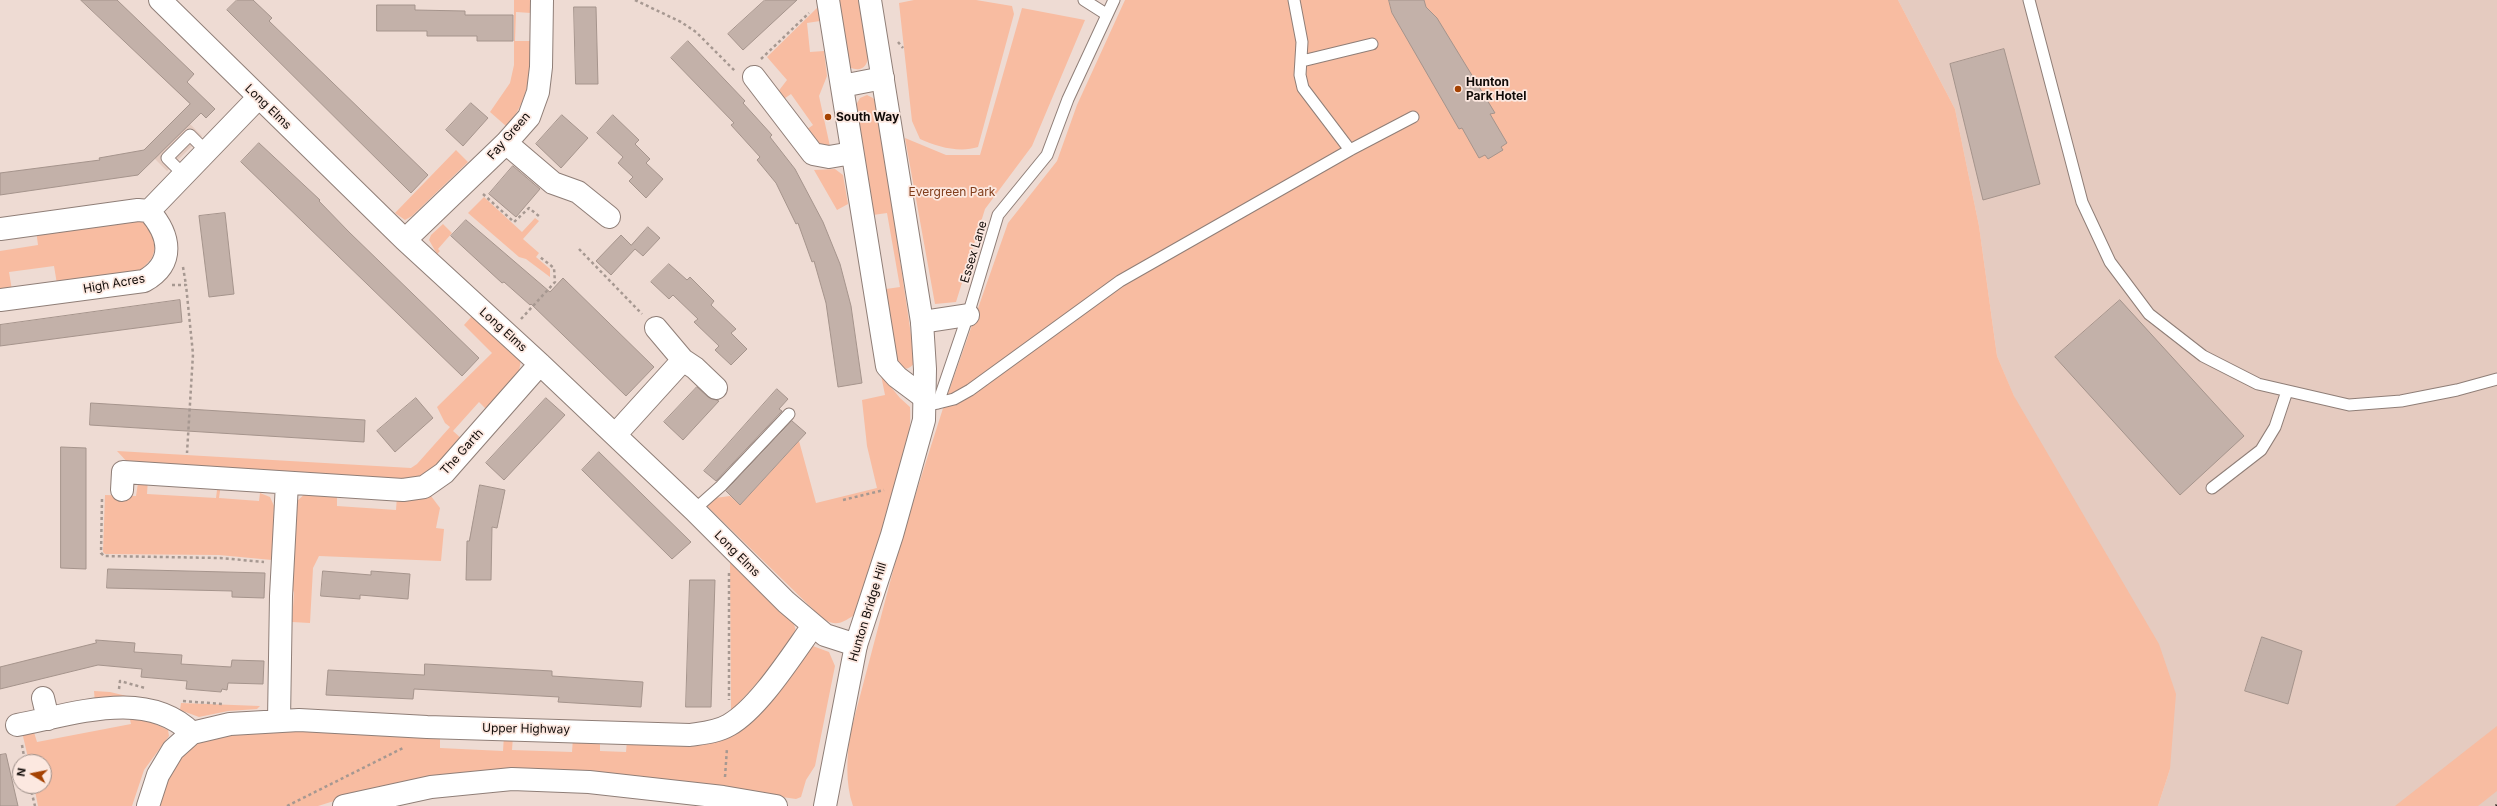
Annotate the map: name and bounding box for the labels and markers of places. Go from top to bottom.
place label: Hunton Park Hotel [1466,75,1526,103]
marker: Hunton Park Hotel [1453,84,1463,94]
place label: South Way [836,110,899,124]
marker: South Way [823,112,833,122]

